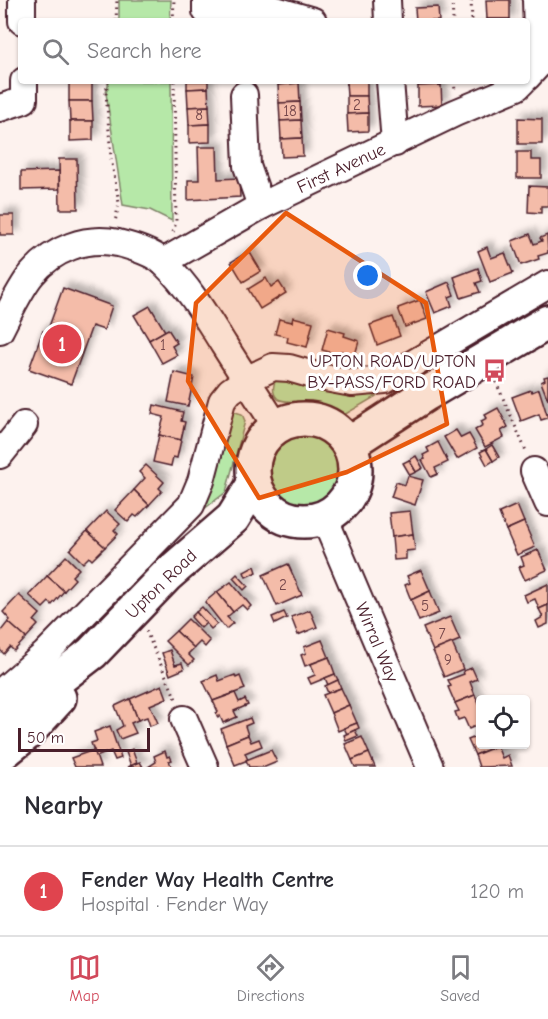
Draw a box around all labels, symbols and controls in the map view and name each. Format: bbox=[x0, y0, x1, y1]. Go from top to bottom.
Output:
search box bbox=[18, 18, 530, 84]
icon: search bbox=[39, 35, 72, 68]
text: Search here bbox=[87, 38, 202, 64]
house number: 2 bbox=[353, 96, 361, 114]
house number: 18 bbox=[283, 102, 297, 120]
house number: 8 bbox=[195, 106, 203, 124]
street label: First Avenue bbox=[294, 139, 389, 198]
your location bbox=[353, 261, 382, 290]
pin: 1 bbox=[42, 322, 82, 366]
house number: 1 bbox=[160, 336, 166, 354]
place label: UPTON ROAD/UPTON BY-PASS/FORD ROAD bbox=[307, 351, 476, 393]
bus stop icon: UPTON ROAD/UPTON BY-PASS/FORD ROAD bbox=[481, 358, 507, 384]
street label: Upton Road bbox=[121, 545, 201, 623]
house number: 2 bbox=[279, 576, 287, 594]
house number: 5 bbox=[421, 597, 429, 615]
street label: Wirral Way bbox=[350, 599, 403, 686]
house number: 7 bbox=[438, 625, 446, 643]
house number: 9 bbox=[444, 651, 452, 669]
map controls bbox=[476, 695, 530, 749]
button: locate bbox=[476, 695, 530, 749]
scale bar bbox=[18, 725, 150, 752]
text: 50 m bbox=[27, 729, 64, 747]
text: Nearby bbox=[24, 791, 103, 821]
text: Fender Way Health Centre bbox=[81, 867, 334, 893]
text: 1 bbox=[40, 880, 47, 903]
text: 120 m bbox=[470, 880, 524, 903]
text: Hospital · Fender Way bbox=[81, 893, 268, 916]
tab: Map bbox=[68, 951, 101, 1005]
tab: Directions bbox=[237, 951, 304, 1005]
tab: Saved bbox=[440, 951, 480, 1005]

